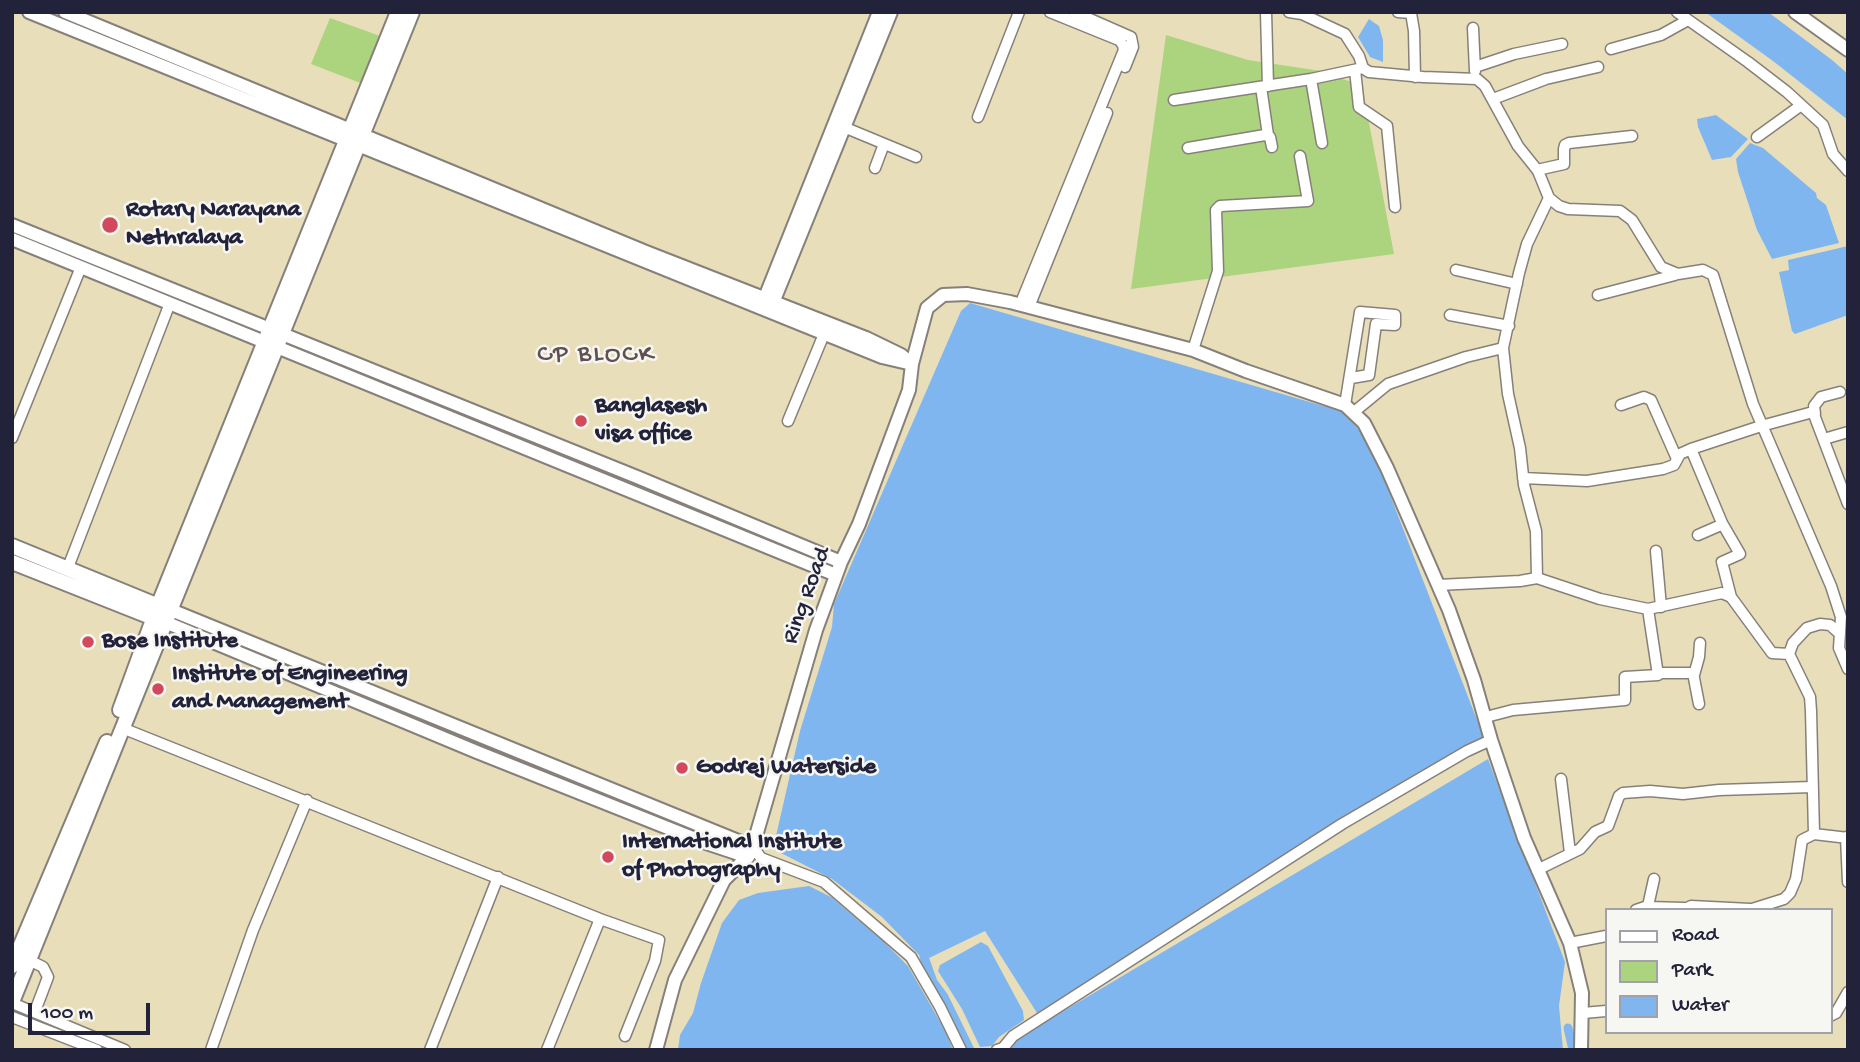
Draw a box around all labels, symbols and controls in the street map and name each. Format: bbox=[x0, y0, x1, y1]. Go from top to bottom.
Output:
place label: Rotary Narayana Nethralaya bbox=[126, 197, 301, 253]
marker: Rotary Narayana Nethralaya bbox=[100, 215, 120, 235]
district label: CP BLOCK bbox=[538, 340, 654, 372]
place label: Banglasesh visa office bbox=[595, 393, 707, 449]
marker: Banglasesh visa office bbox=[573, 413, 589, 429]
street label: Ring Road bbox=[777, 544, 839, 648]
place label: Bose Institute bbox=[102, 628, 238, 656]
marker: Bose Institute bbox=[80, 634, 96, 650]
place label: Institute of Engineering and Management bbox=[172, 661, 408, 717]
marker: Institute of Engineering and Management bbox=[150, 681, 166, 697]
place label: Godrej Waterside bbox=[696, 754, 876, 782]
marker: Godrej Waterside bbox=[674, 760, 690, 776]
place label: International Institute of Photography bbox=[622, 829, 842, 885]
marker: International Institute of Photography bbox=[600, 849, 616, 865]
legend bbox=[1604, 908, 1832, 1034]
text: Road bbox=[1672, 924, 1718, 949]
text: Park bbox=[1672, 959, 1712, 984]
scale bar bbox=[32, 988, 154, 1032]
text: Water bbox=[1672, 994, 1728, 1019]
text: 100 m bbox=[41, 1002, 93, 1027]

